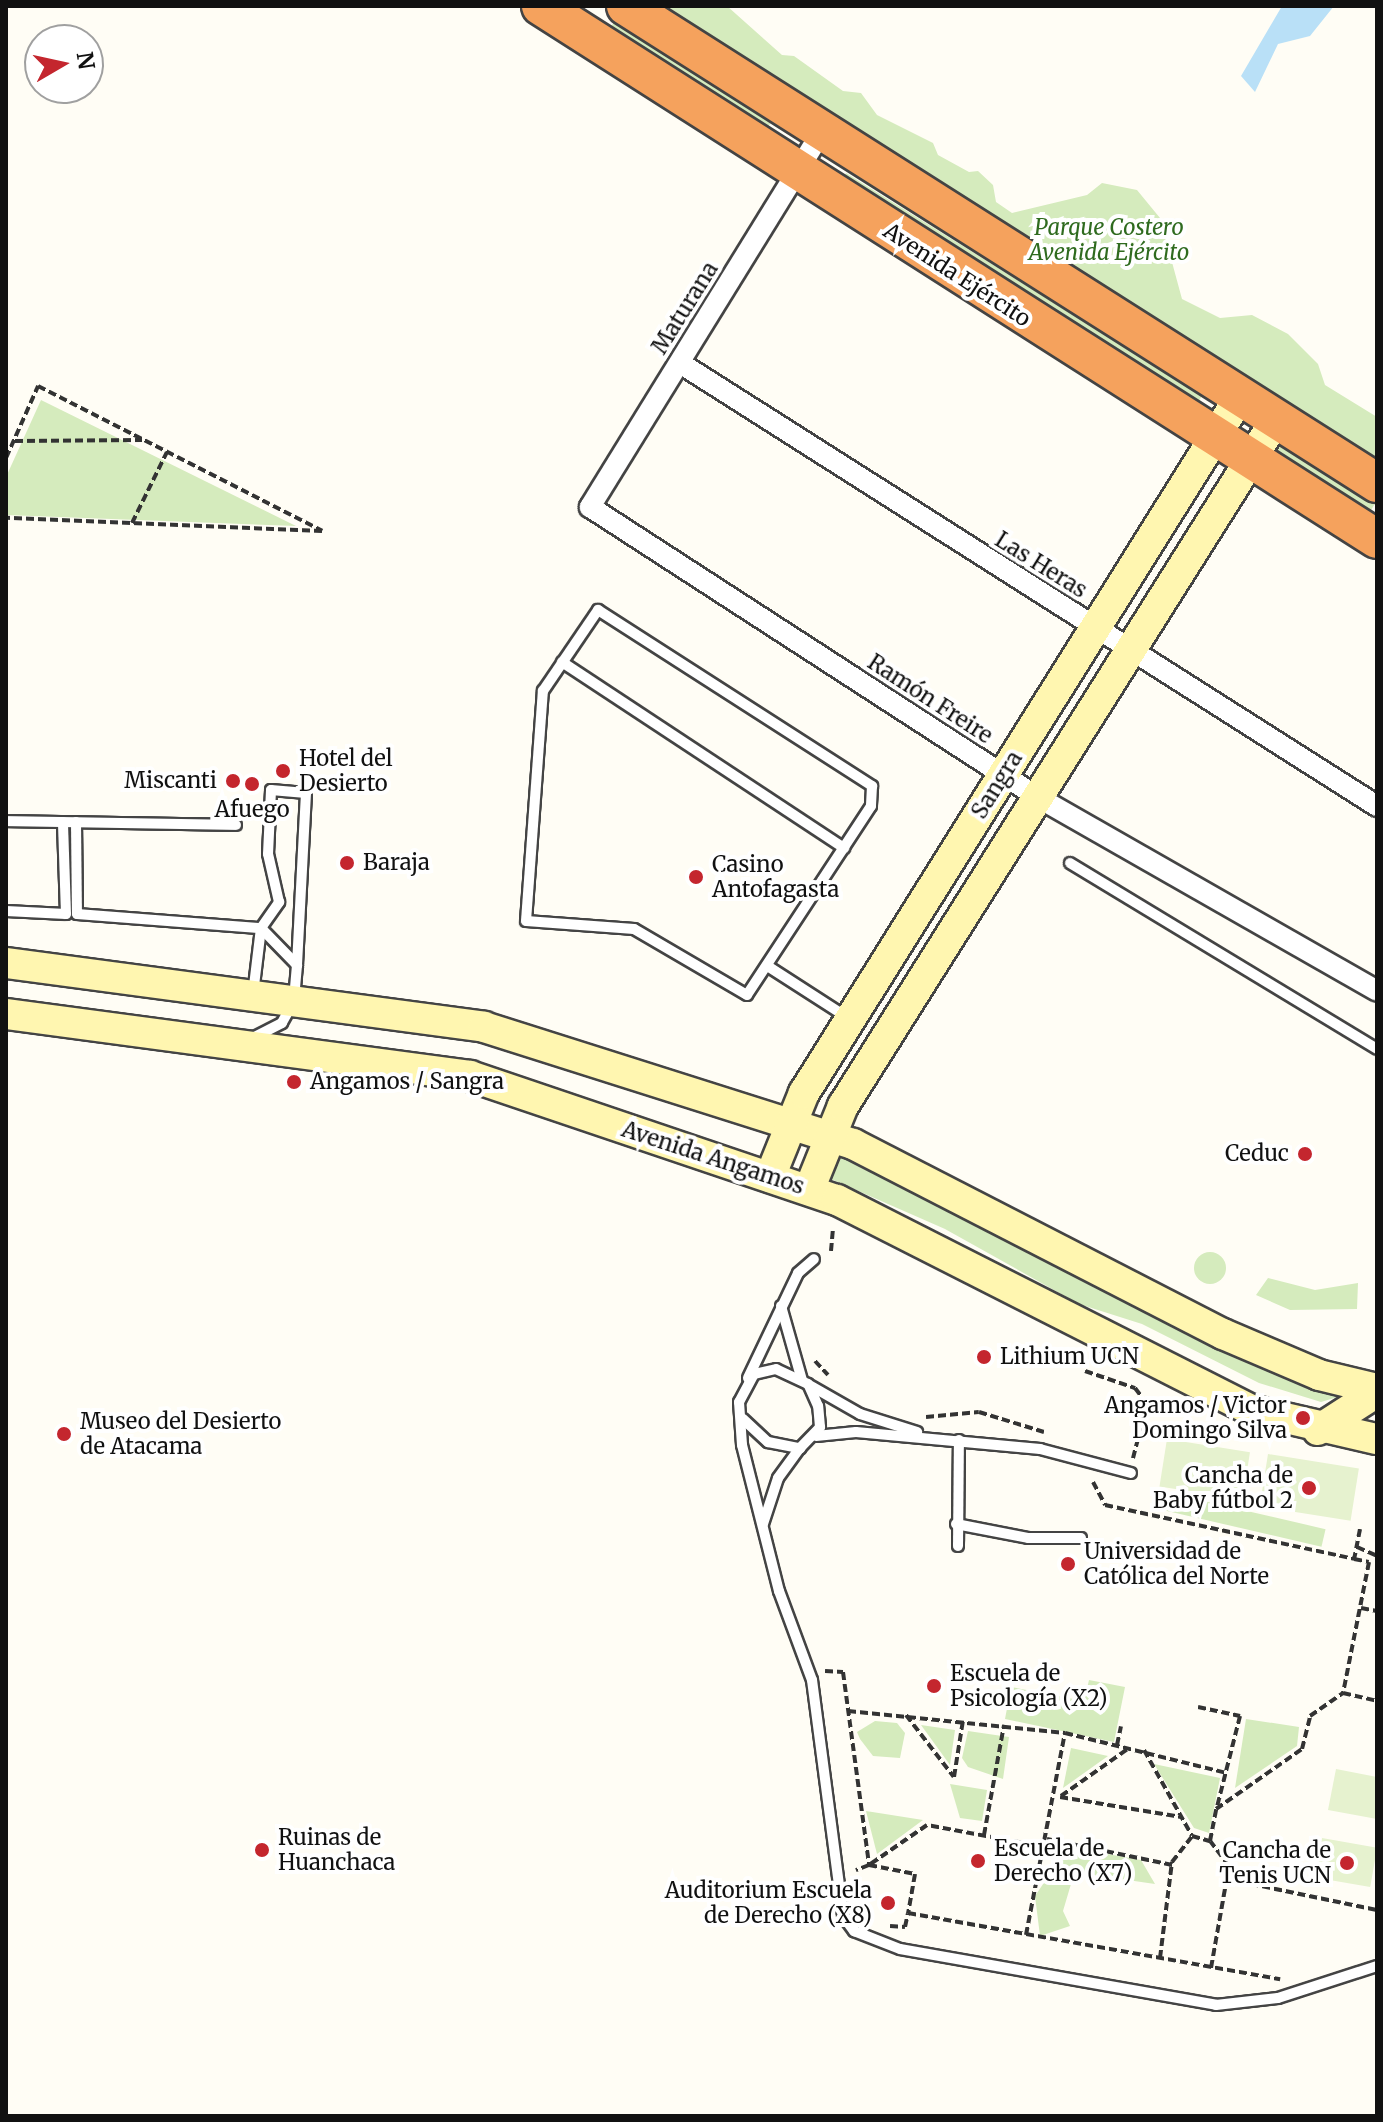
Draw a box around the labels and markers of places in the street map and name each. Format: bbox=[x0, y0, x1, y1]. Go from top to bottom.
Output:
place label: Hotel del Desierto bbox=[299, 745, 392, 796]
marker: Hotel del Desierto bbox=[274, 762, 292, 780]
place label: Miscanti bbox=[124, 768, 217, 794]
marker: Miscanti bbox=[224, 772, 242, 790]
marker: Afuego bbox=[243, 775, 261, 793]
place label: Afuego bbox=[214, 797, 290, 823]
place label: Baraja bbox=[363, 850, 430, 876]
place label: Casino Antofagasta bbox=[712, 851, 839, 902]
marker: Baraja bbox=[338, 854, 356, 872]
marker: Casino Antofagasta bbox=[687, 868, 705, 886]
place label: Angamos / Sangra bbox=[310, 1069, 504, 1095]
marker: Angamos / Sangra bbox=[285, 1073, 303, 1091]
place label: Ceduc bbox=[1225, 1141, 1289, 1167]
marker: Ceduc bbox=[1296, 1145, 1314, 1163]
place label: Lithium UCN bbox=[1000, 1344, 1139, 1370]
marker: Lithium UCN bbox=[975, 1348, 993, 1366]
place label: Angamos / Victor Domingo Silva bbox=[1104, 1392, 1287, 1444]
place label: Museo del Desierto de Atacama bbox=[80, 1408, 281, 1460]
marker: Angamos / Victor Domingo Silva bbox=[1294, 1409, 1312, 1427]
marker: Museo del Desierto de Atacama bbox=[55, 1425, 73, 1443]
place label: Cancha de Baby fútbol 2 bbox=[1153, 1462, 1293, 1514]
marker: Cancha de Baby fútbol 2 bbox=[1300, 1479, 1318, 1497]
place label: Universidad de Católica del Norte bbox=[1084, 1538, 1269, 1590]
marker: Universidad de Católica del Norte bbox=[1059, 1555, 1077, 1573]
place label: Escuela de Psicología (X2) bbox=[950, 1660, 1107, 1712]
marker: Escuela de Psicología (X2) bbox=[925, 1677, 943, 1695]
place label: Ruinas de Huanchaca bbox=[278, 1824, 395, 1876]
place label: Escuela de Derecho (X7) bbox=[994, 1835, 1132, 1886]
place label: Cancha de Tenis UCN bbox=[1219, 1837, 1331, 1888]
marker: Ruinas de Huanchaca bbox=[253, 1841, 271, 1859]
marker: Escuela de Derecho (X7) bbox=[969, 1852, 987, 1870]
marker: Cancha de Tenis UCN bbox=[1338, 1854, 1356, 1872]
place label: Auditorium Escuela de Derecho (X8) bbox=[665, 1877, 872, 1928]
marker: Auditorium Escuela de Derecho (X8) bbox=[879, 1894, 897, 1912]

